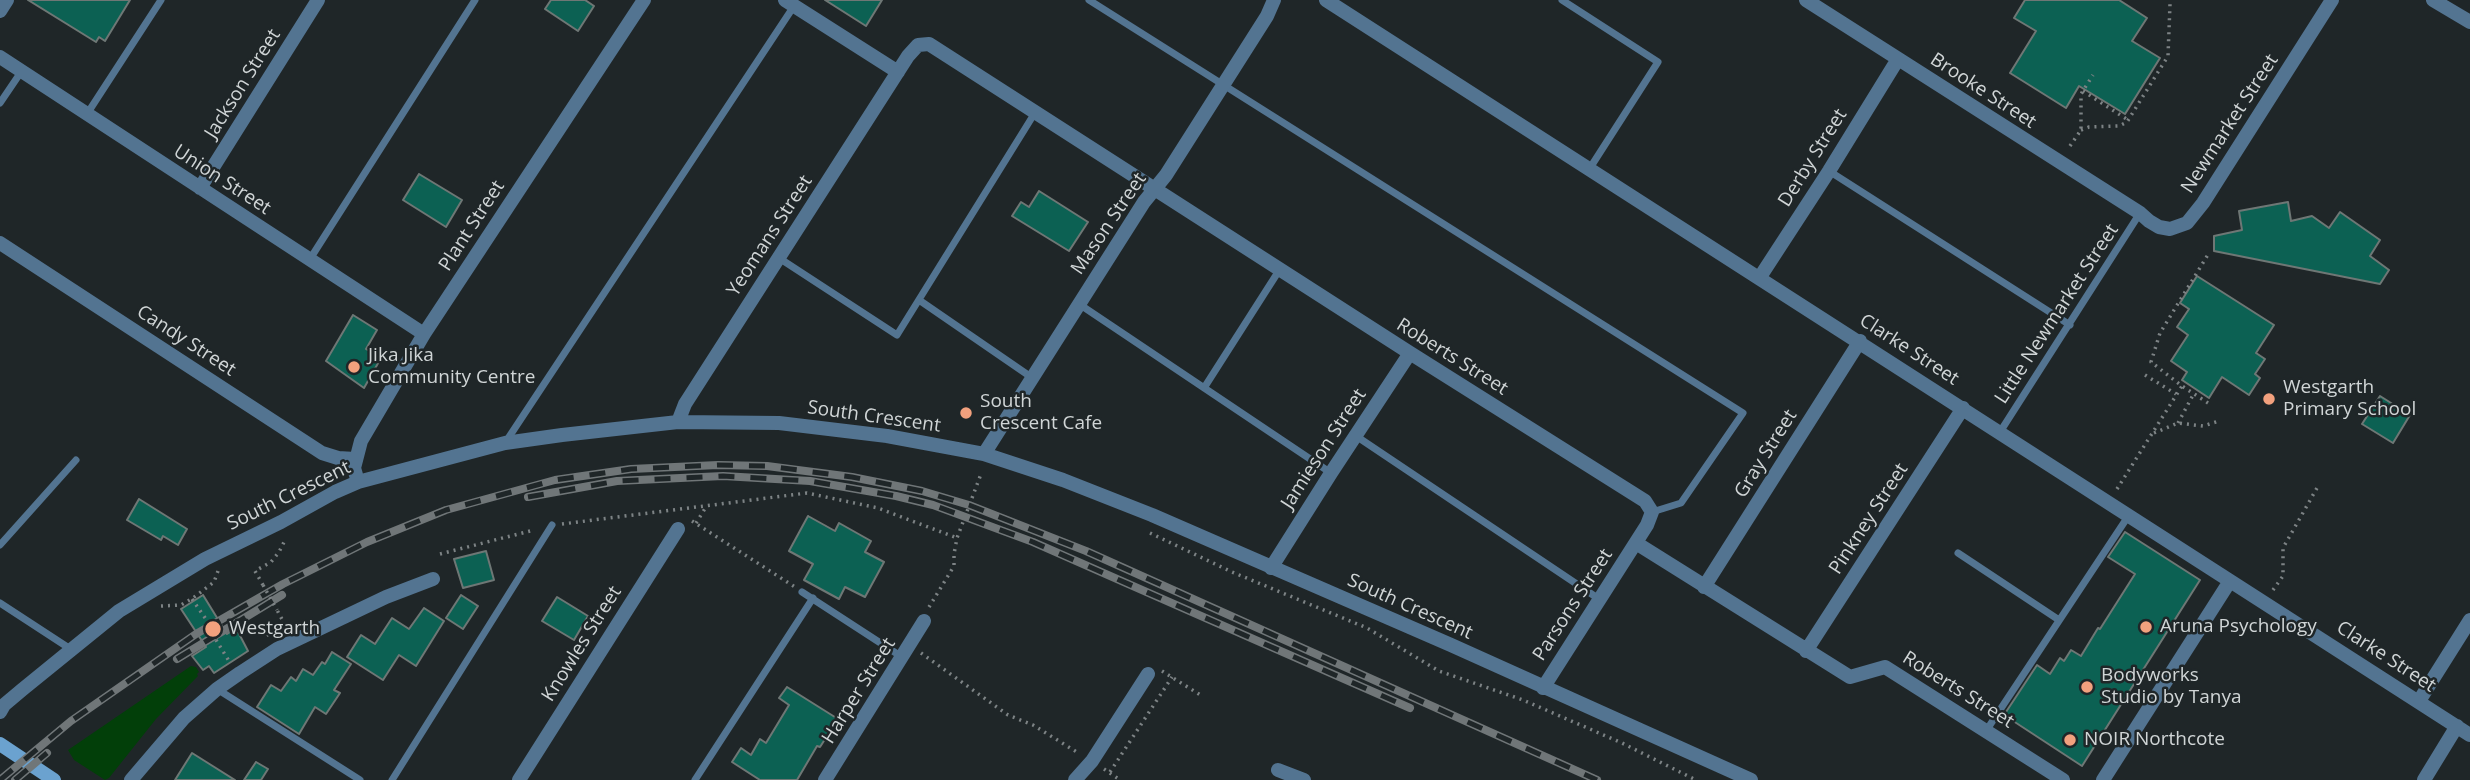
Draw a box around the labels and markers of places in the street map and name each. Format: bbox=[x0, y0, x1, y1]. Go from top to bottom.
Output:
place label: Jika Jika Community Centre bbox=[368, 345, 535, 389]
marker: Jika Jika Community Centre bbox=[346, 359, 362, 375]
place label: Westgarth Primary School bbox=[2283, 377, 2416, 421]
place label: South Crescent Cafe bbox=[980, 391, 1102, 435]
marker: Westgarth Primary School bbox=[2261, 391, 2277, 407]
marker: South Crescent Cafe bbox=[958, 405, 974, 421]
place label: Aruna Psychology bbox=[2160, 616, 2317, 638]
place label: Westgarth bbox=[229, 618, 320, 640]
marker: Westgarth bbox=[203, 619, 223, 639]
marker: Aruna Psychology bbox=[2138, 619, 2154, 635]
place label: Bodyworks Studio by Tanya bbox=[2101, 665, 2241, 709]
marker: Bodyworks Studio by Tanya bbox=[2079, 679, 2095, 695]
place label: NOIR Northcote bbox=[2084, 729, 2225, 751]
marker: NOIR Northcote bbox=[2062, 732, 2078, 748]

